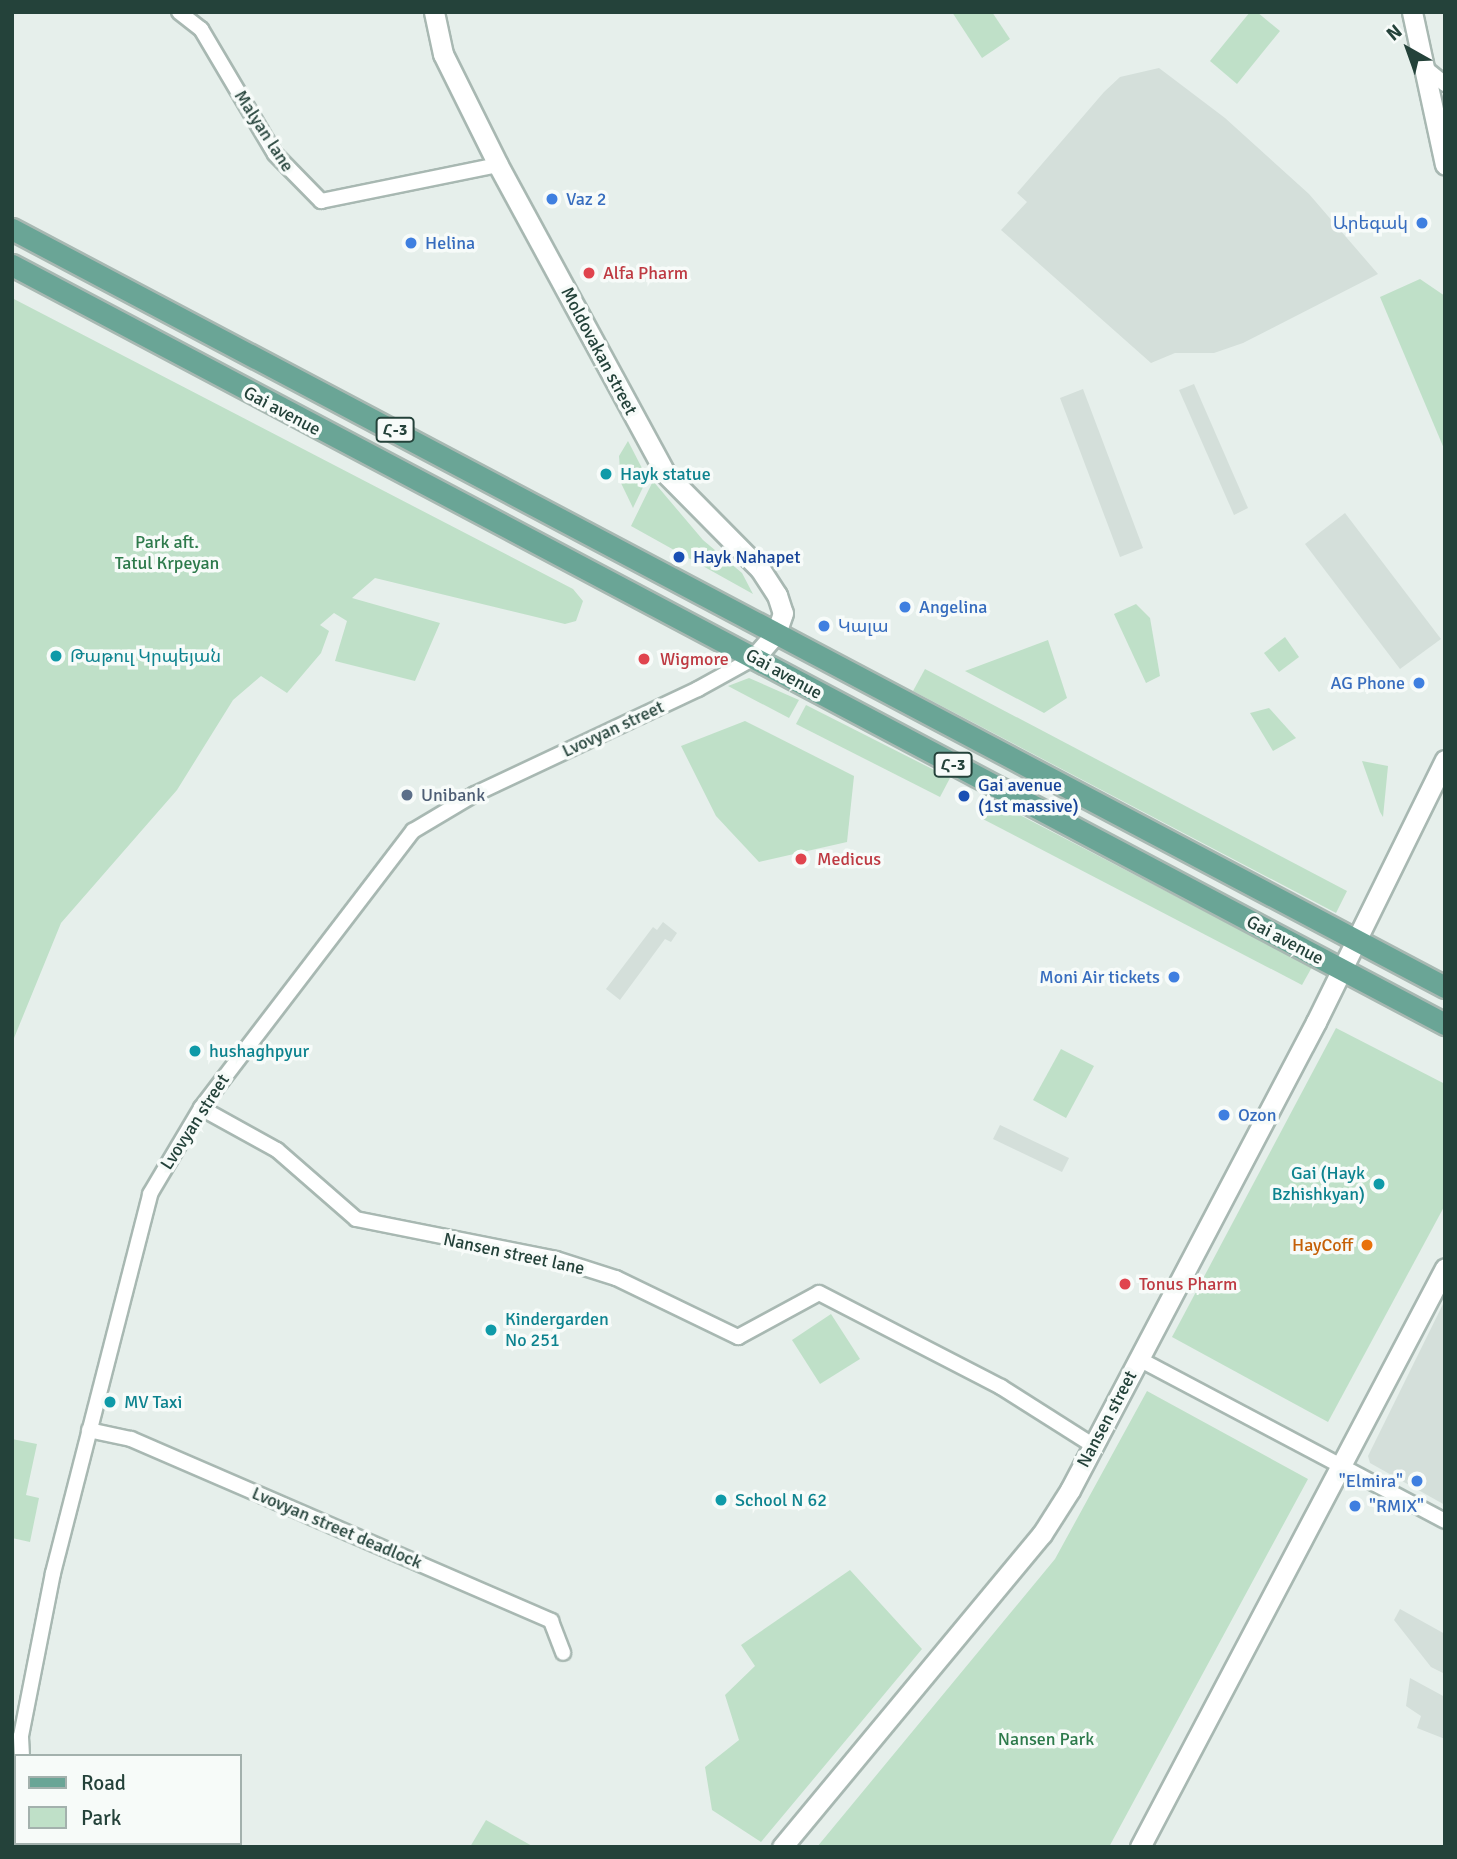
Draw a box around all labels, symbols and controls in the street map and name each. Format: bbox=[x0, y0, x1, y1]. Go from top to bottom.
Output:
north arrow bbox=[1373, 14, 1443, 84]
text: N bbox=[1382, 19, 1407, 46]
street label: Malyan lane bbox=[230, 86, 298, 176]
place label: Vaz 2 bbox=[566, 188, 606, 210]
marker: Vaz 2 bbox=[544, 191, 560, 207]
place label: Արեգակ bbox=[1333, 212, 1408, 234]
marker: Արեգակ bbox=[1414, 215, 1430, 231]
place label: Helina bbox=[425, 232, 475, 254]
marker: Helina bbox=[403, 235, 419, 251]
place label: Alfa Pharm bbox=[603, 262, 688, 284]
marker: Alfa Pharm bbox=[581, 265, 597, 281]
street label: Moldovakan street bbox=[556, 283, 642, 419]
street label: Gai avenue bbox=[240, 382, 324, 440]
road number: Հ-3 bbox=[374, 418, 416, 442]
place label: Hayk statue bbox=[620, 463, 711, 485]
marker: Hayk statue bbox=[598, 466, 614, 482]
park label: Park aft. Tatul Krpeyan bbox=[115, 532, 219, 574]
place label: Hayk Nahapet bbox=[693, 546, 801, 568]
marker: Hayk Nahapet bbox=[671, 549, 687, 565]
place label: Angelina bbox=[919, 596, 987, 618]
marker: Angelina bbox=[897, 599, 913, 615]
place label: Կալա bbox=[838, 615, 889, 637]
marker: Կալա bbox=[816, 618, 832, 634]
street label: Gai avenue bbox=[742, 644, 826, 704]
place label: Թաթուլ Կրպեյան bbox=[70, 645, 221, 667]
marker: Թաթուլ Կրպեյան bbox=[48, 648, 64, 664]
place label: Wigmore bbox=[660, 648, 729, 670]
marker: Wigmore bbox=[634, 649, 654, 669]
place label: AG Phone bbox=[1330, 672, 1405, 694]
marker: AG Phone bbox=[1411, 675, 1427, 691]
street label: Lvovyan street bbox=[559, 696, 667, 762]
road number: Հ-3 bbox=[932, 752, 974, 778]
place label: Gai avenue (1st massive) bbox=[978, 775, 1079, 818]
place label: Unibank bbox=[421, 784, 485, 806]
marker: Unibank bbox=[399, 787, 415, 803]
marker: Gai avenue (1st massive) bbox=[956, 788, 972, 804]
place label: Medicus bbox=[817, 848, 881, 870]
marker: Medicus bbox=[791, 849, 811, 869]
street label: Gai avenue bbox=[1243, 911, 1327, 969]
place label: Moni Air tickets bbox=[1039, 966, 1160, 988]
marker: Moni Air tickets bbox=[1166, 969, 1182, 985]
place label: hushaghpyur bbox=[209, 1040, 309, 1062]
marker: hushaghpyur bbox=[187, 1043, 203, 1059]
street label: Lvovyan street bbox=[156, 1070, 234, 1174]
place label: Ozon bbox=[1238, 1104, 1277, 1126]
marker: Ozon bbox=[1216, 1107, 1232, 1123]
place label: Gai (Hayk Bzhishkyan) bbox=[1272, 1163, 1365, 1206]
marker: Gai (Hayk Bzhishkyan) bbox=[1371, 1176, 1387, 1192]
street label: Nansen street lane bbox=[441, 1228, 587, 1280]
place label: HayCoff bbox=[1292, 1234, 1353, 1256]
marker: HayCoff bbox=[1359, 1237, 1375, 1253]
place label: Tonus Pharm bbox=[1139, 1273, 1237, 1295]
marker: Tonus Pharm bbox=[1117, 1276, 1133, 1292]
place label: Kindergarden No 251 bbox=[505, 1309, 609, 1352]
marker: Kindergarden No 251 bbox=[483, 1322, 499, 1338]
street label: Nansen street bbox=[1072, 1367, 1142, 1471]
place label: MV Taxi bbox=[124, 1391, 182, 1413]
marker: MV Taxi bbox=[102, 1394, 118, 1410]
place label: "Elmira" bbox=[1339, 1470, 1403, 1492]
marker: "Elmira" bbox=[1409, 1473, 1425, 1489]
street label: Lvovyan street deadlock bbox=[249, 1482, 425, 1574]
place label: School N 62 bbox=[735, 1489, 827, 1511]
marker: School N 62 bbox=[713, 1492, 729, 1508]
place label: "RMIX" bbox=[1369, 1495, 1424, 1517]
marker: "RMIX" bbox=[1347, 1498, 1363, 1514]
park label: Nansen Park bbox=[998, 1728, 1094, 1750]
legend bbox=[14, 1754, 242, 1845]
text: Road bbox=[81, 1770, 126, 1796]
text: Park bbox=[81, 1805, 121, 1831]

